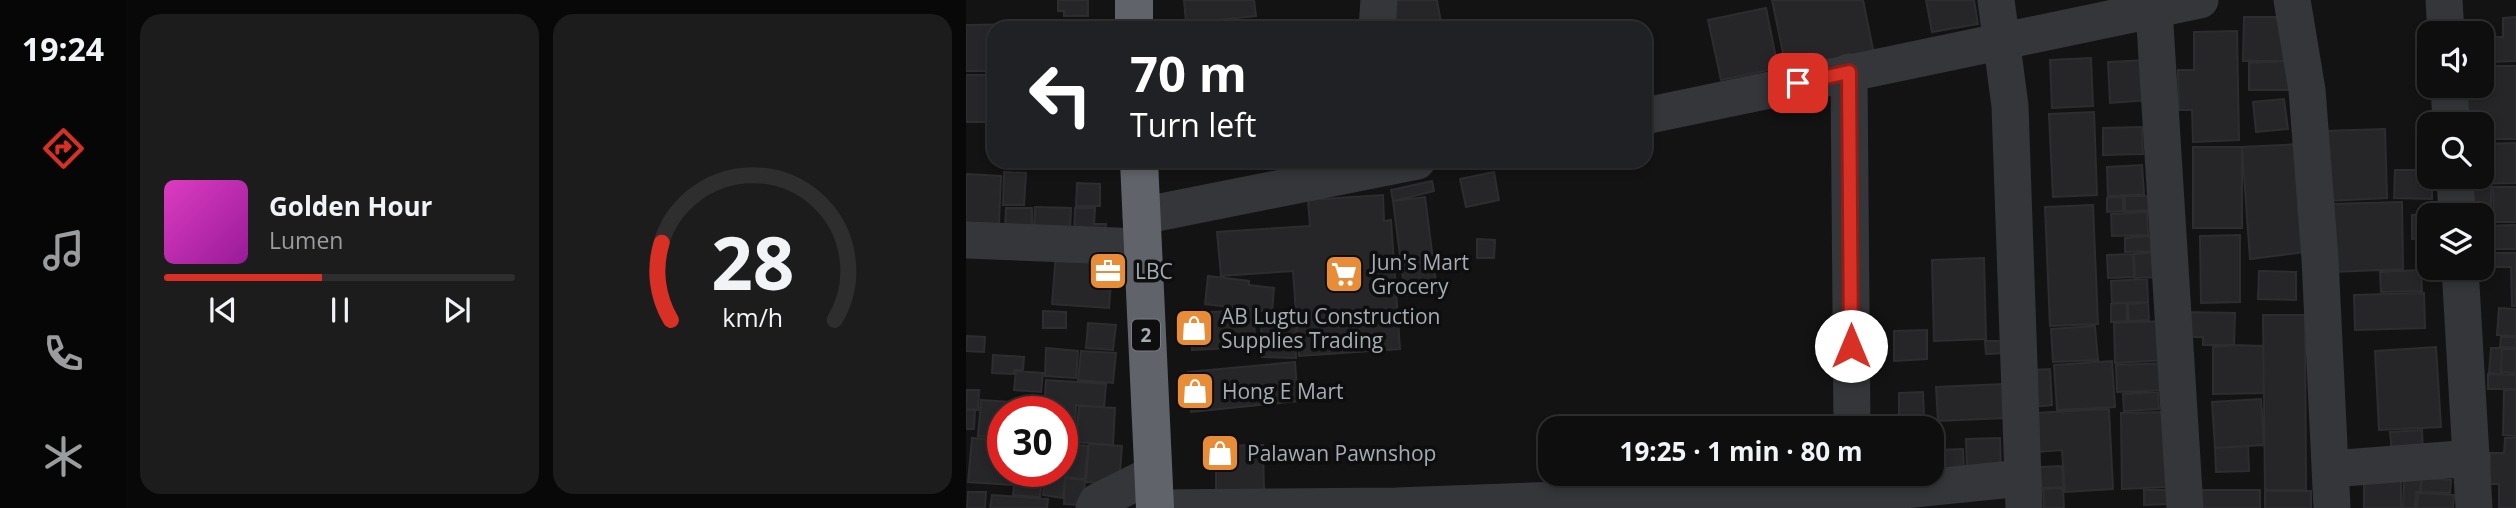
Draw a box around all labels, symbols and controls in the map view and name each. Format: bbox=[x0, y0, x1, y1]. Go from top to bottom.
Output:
map controls bbox=[2417, 21, 2494, 280]
button: sound bbox=[2417, 21, 2494, 98]
text: 19:24 bbox=[22, 27, 104, 70]
text: 70 m bbox=[1130, 40, 1247, 106]
icon: left bbox=[1015, 49, 1106, 140]
pin bbox=[1768, 53, 1828, 113]
icon: arrive bbox=[1779, 64, 1817, 102]
text: Turn left bbox=[1130, 103, 1256, 146]
button: search bbox=[2417, 112, 2494, 189]
icon: directions bbox=[39, 124, 88, 173]
text: Golden Hour bbox=[269, 188, 432, 224]
button: layers bbox=[2417, 203, 2494, 280]
text: 28 bbox=[711, 212, 794, 311]
text: Lumen bbox=[269, 224, 343, 256]
icon: music bbox=[39, 226, 88, 275]
place label: Jun's Mart Grocery bbox=[1369, 248, 1469, 300]
office icon: LBC bbox=[1087, 250, 1129, 292]
supermarket icon: Jun's Mart Grocery bbox=[1323, 253, 1365, 295]
place label: LBC bbox=[1135, 257, 1173, 285]
icon: previous bbox=[204, 291, 242, 329]
icon: pause bbox=[321, 291, 359, 329]
icon: next bbox=[438, 291, 476, 329]
text: km/h bbox=[722, 300, 783, 334]
place label: AB Lugtu Construction Supplies Trading bbox=[1221, 302, 1440, 354]
shop icon: AB Lugtu Construction Supplies Trading bbox=[1173, 307, 1215, 349]
position arrow bbox=[1814, 309, 1888, 383]
road number: 2 bbox=[1132, 320, 1160, 350]
icon: phone bbox=[39, 329, 88, 378]
shop icon: Hong E Mart bbox=[1174, 370, 1216, 412]
place label: Hong E Mart bbox=[1222, 377, 1344, 405]
speed limit sign: 30 bbox=[987, 396, 1078, 487]
icon: climate bbox=[39, 432, 88, 481]
shop icon: Palawan Pawnshop bbox=[1199, 432, 1241, 474]
text: 19:25 · 1 min · 80 m bbox=[1620, 433, 1862, 469]
place label: Palawan Pawnshop bbox=[1247, 439, 1436, 467]

